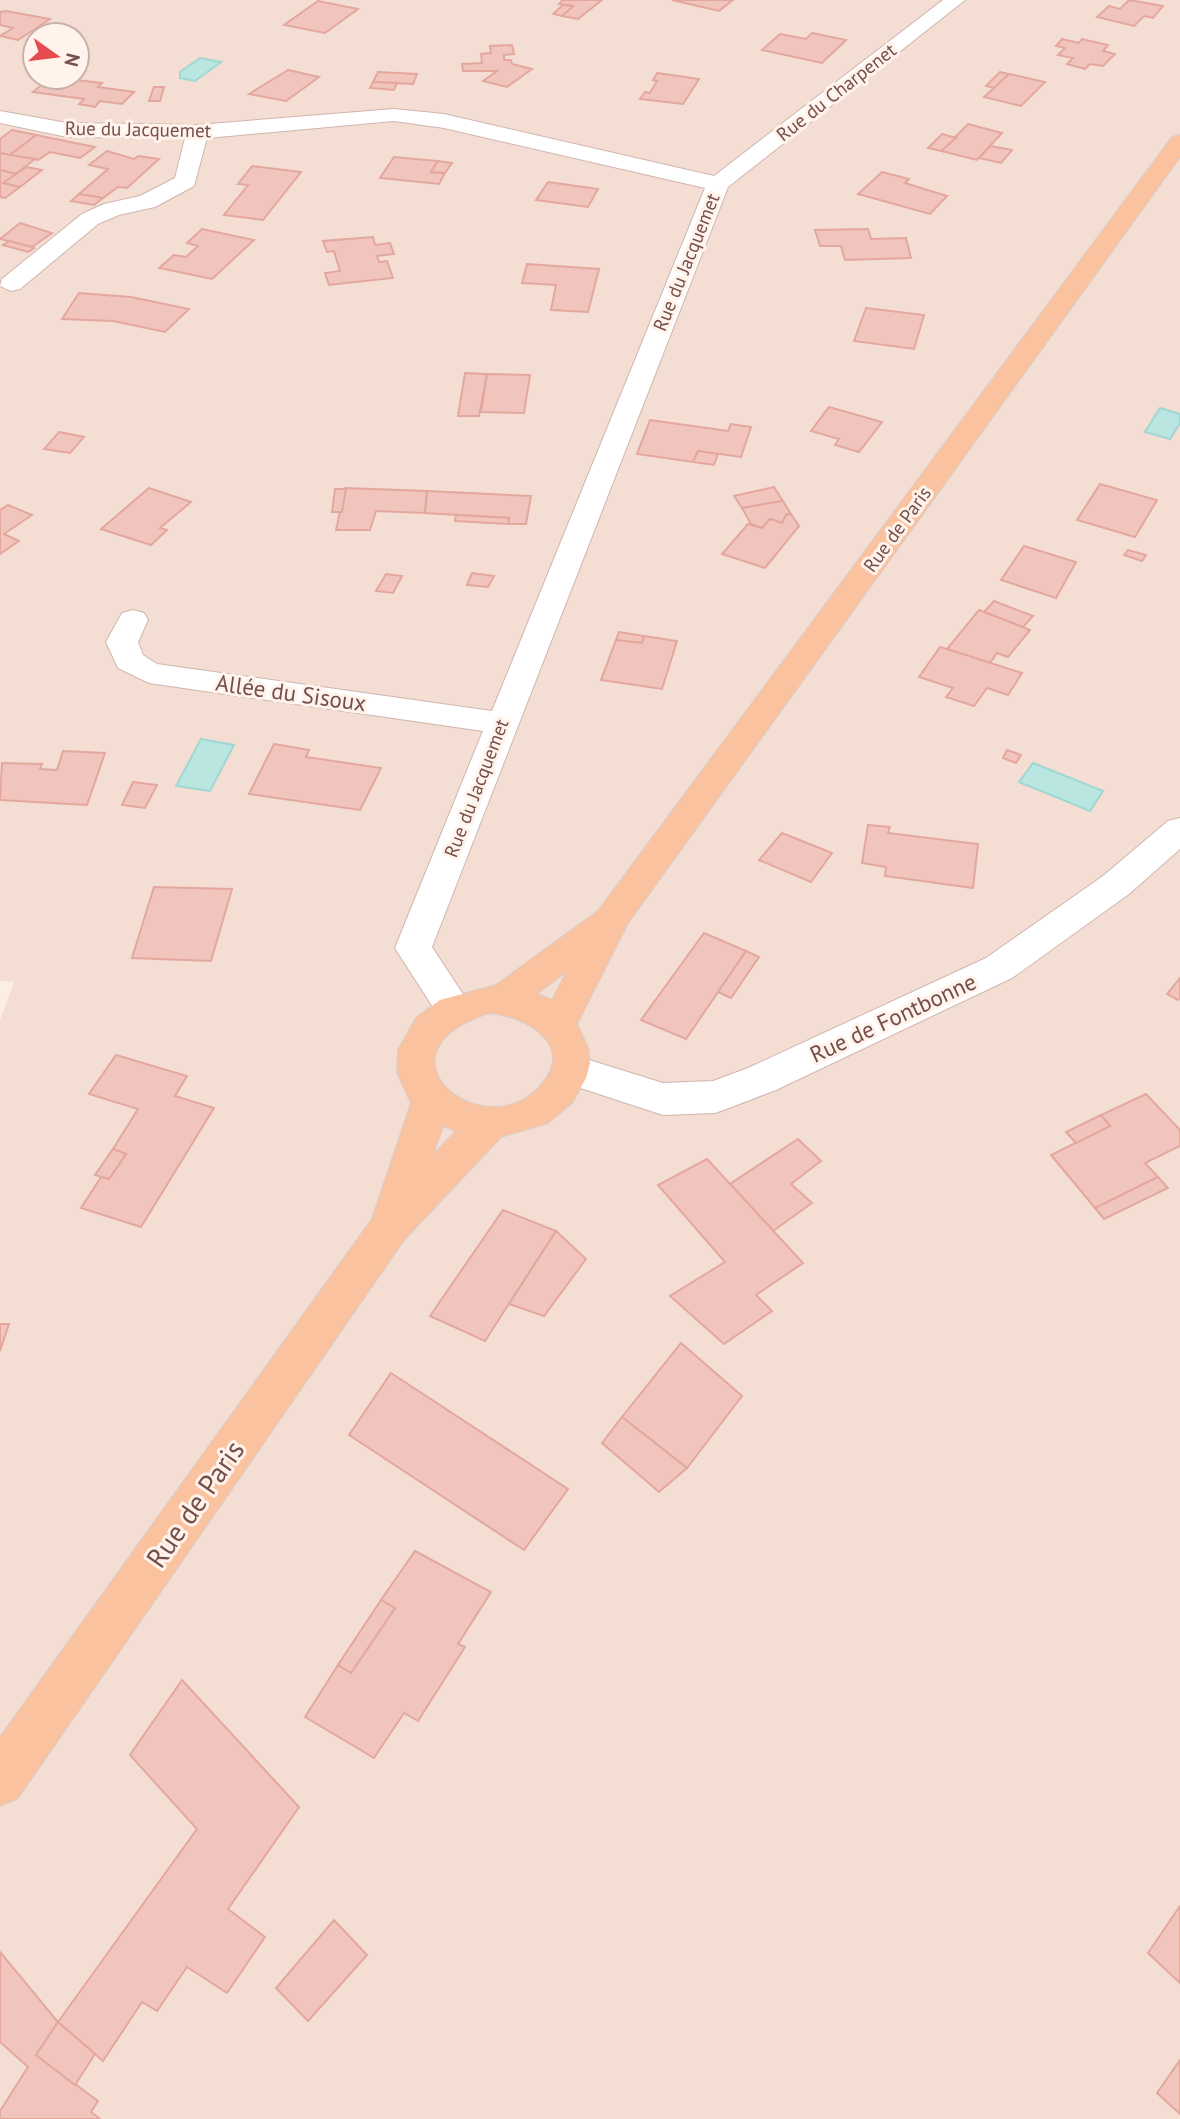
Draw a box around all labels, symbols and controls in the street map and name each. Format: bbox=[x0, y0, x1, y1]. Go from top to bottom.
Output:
north arrow bbox=[21, 21, 91, 91]
street label: Rue du Charpenet bbox=[771, 38, 901, 146]
text: N bbox=[59, 51, 86, 69]
street label: Rue du Jacquemet bbox=[65, 116, 212, 142]
street label: Rue du Jacquemet bbox=[647, 189, 725, 334]
street label: Rue de Paris bbox=[858, 482, 936, 576]
street label: Allée du Sisoux bbox=[214, 668, 368, 717]
street label: Rue du Jacquemet bbox=[439, 715, 514, 861]
street label: Rue de Fontbonne bbox=[805, 966, 981, 1069]
street label: Rue de Paris bbox=[137, 1433, 252, 1575]

